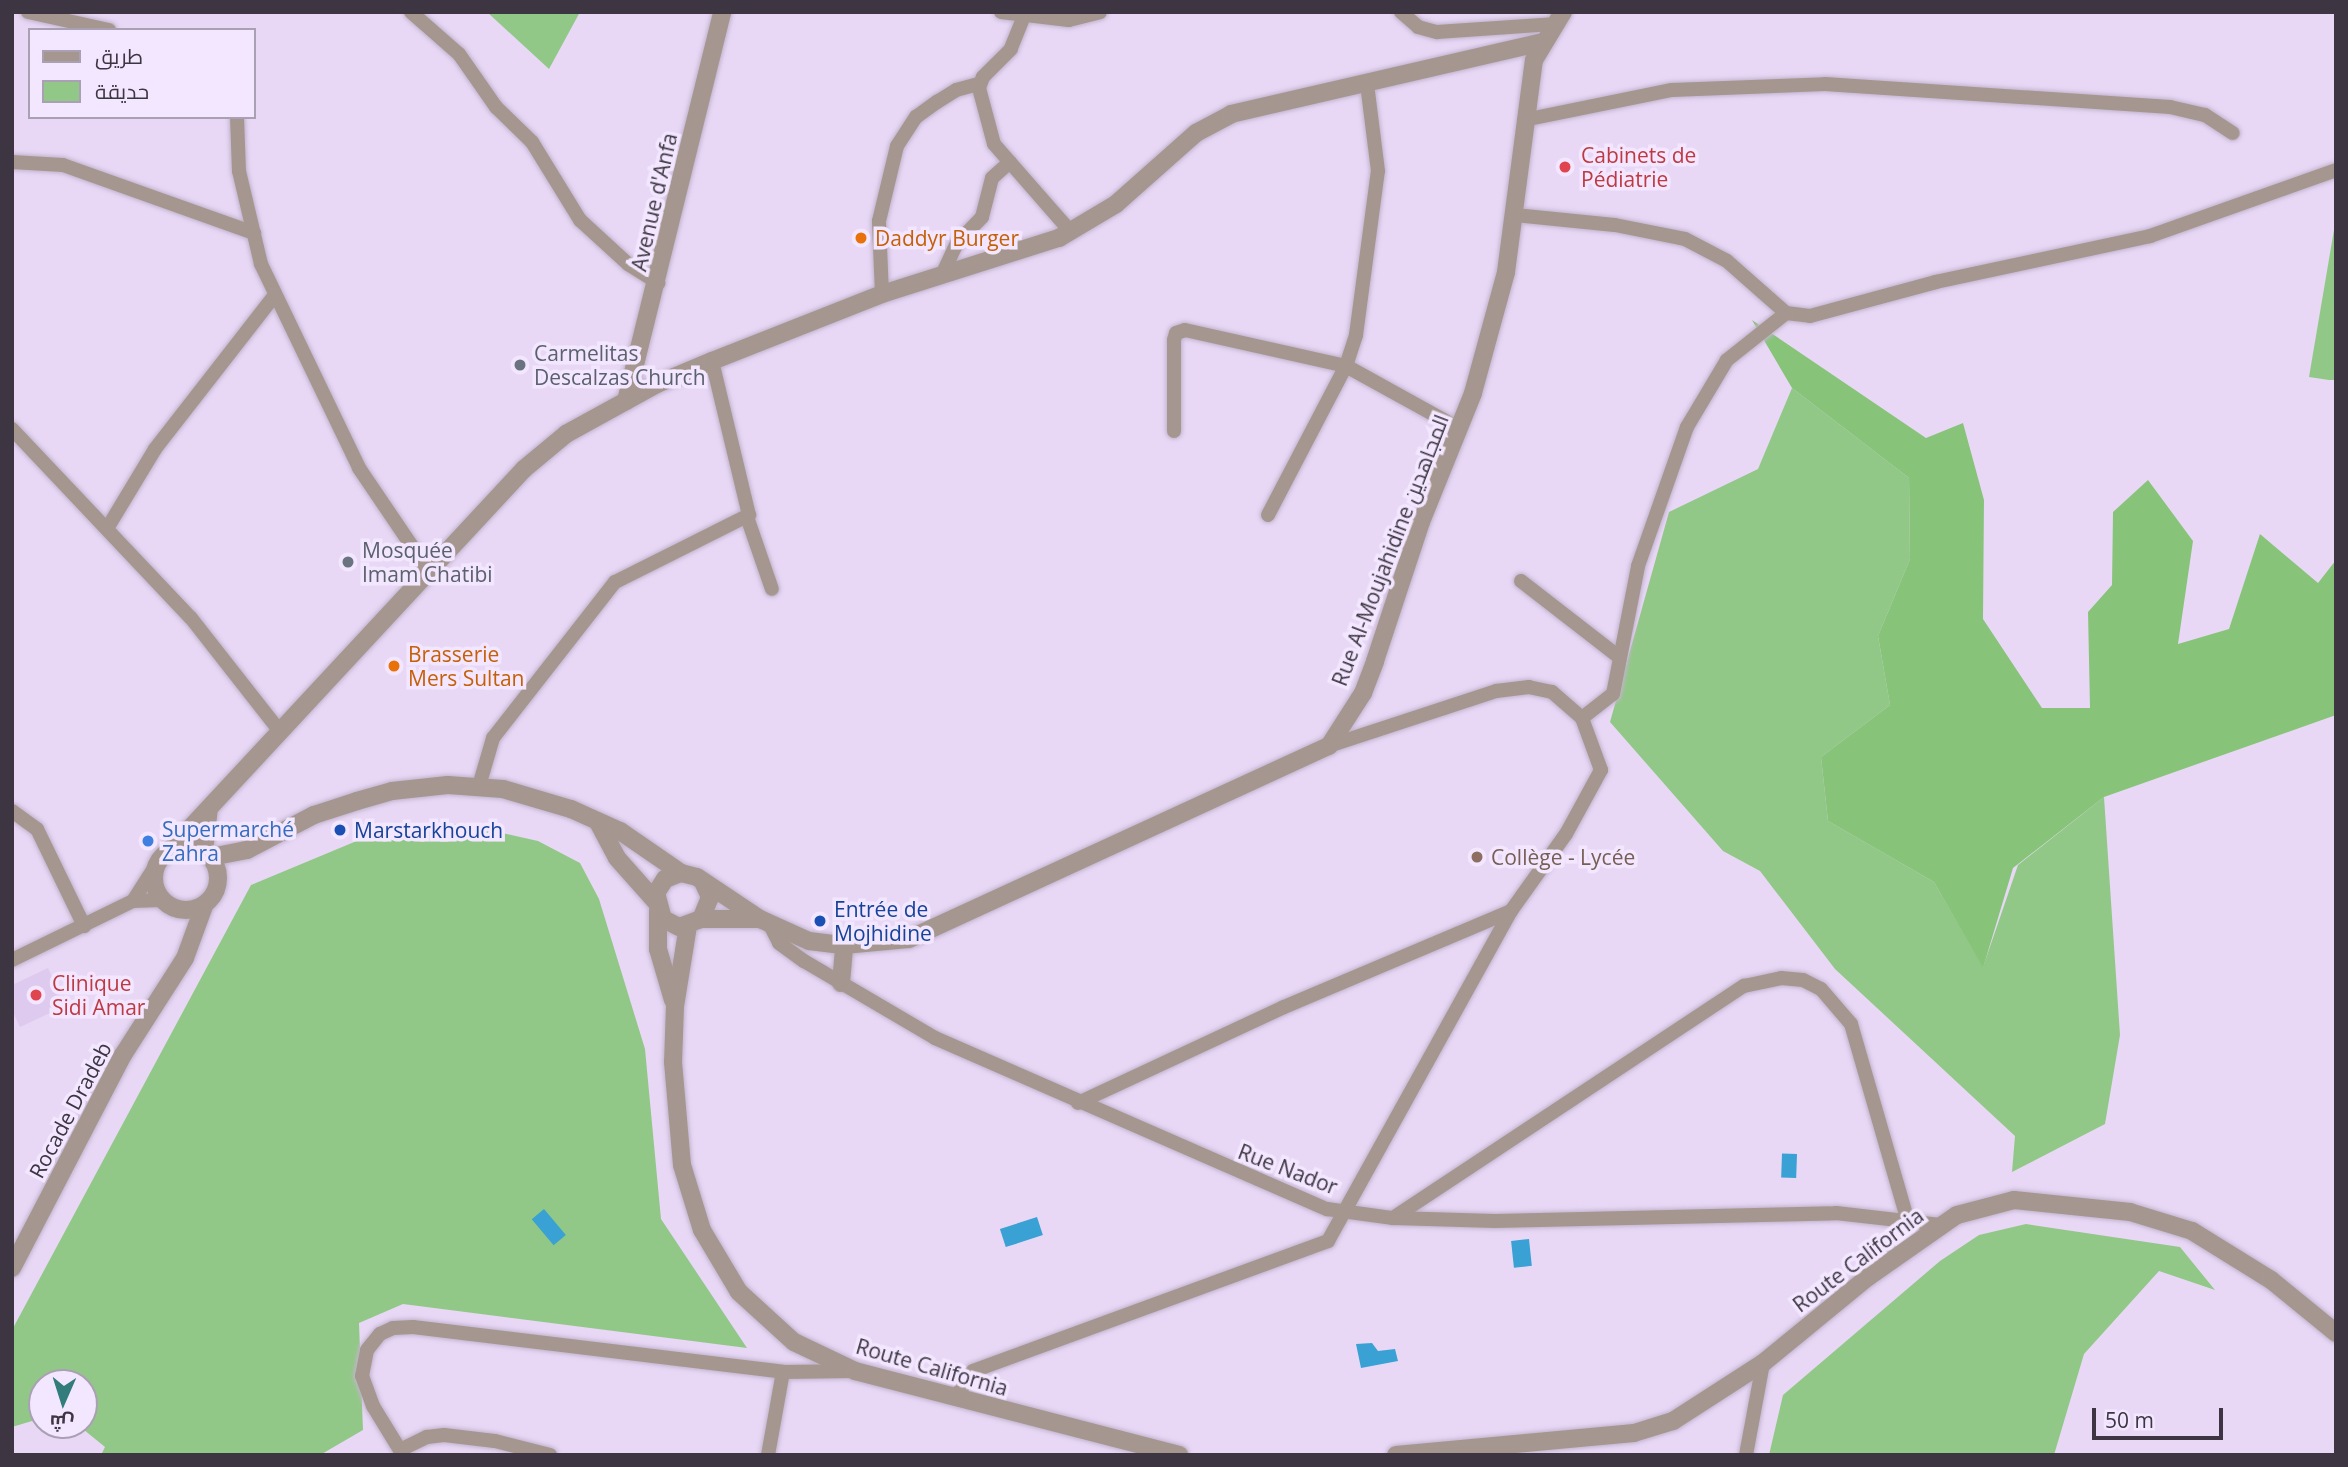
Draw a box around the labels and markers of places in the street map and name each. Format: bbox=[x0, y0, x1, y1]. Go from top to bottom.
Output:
place label: Cabinets de Pédiatrie bbox=[1581, 142, 1696, 192]
marker: Cabinets de Pédiatrie bbox=[1555, 157, 1575, 177]
place label: Daddyr Burger bbox=[875, 225, 1019, 251]
marker: Daddyr Burger bbox=[853, 230, 869, 246]
place label: Carmelitas Descalzas Church bbox=[534, 340, 706, 390]
marker: Carmelitas Descalzas Church bbox=[512, 357, 528, 373]
place label: Mosquée Imam Chatibi bbox=[362, 537, 493, 587]
marker: Mosquée Imam Chatibi bbox=[340, 554, 356, 570]
place label: Brasserie Mers Sultan bbox=[408, 641, 524, 691]
marker: Brasserie Mers Sultan bbox=[386, 658, 402, 674]
place label: Supermarché Zahra bbox=[162, 816, 294, 866]
place label: Marstarkhouch bbox=[354, 817, 503, 843]
marker: Marstarkhouch bbox=[332, 822, 348, 838]
marker: Supermarché Zahra bbox=[140, 833, 156, 849]
place label: Collège - Lycée bbox=[1491, 844, 1635, 870]
marker: Collège - Lycée bbox=[1469, 849, 1485, 865]
place label: Entrée de Mojhidine bbox=[834, 896, 932, 946]
marker: Entrée de Mojhidine bbox=[812, 913, 828, 929]
place label: Clinique Sidi Amar bbox=[52, 970, 145, 1020]
marker: Clinique Sidi Amar bbox=[26, 985, 46, 1005]

